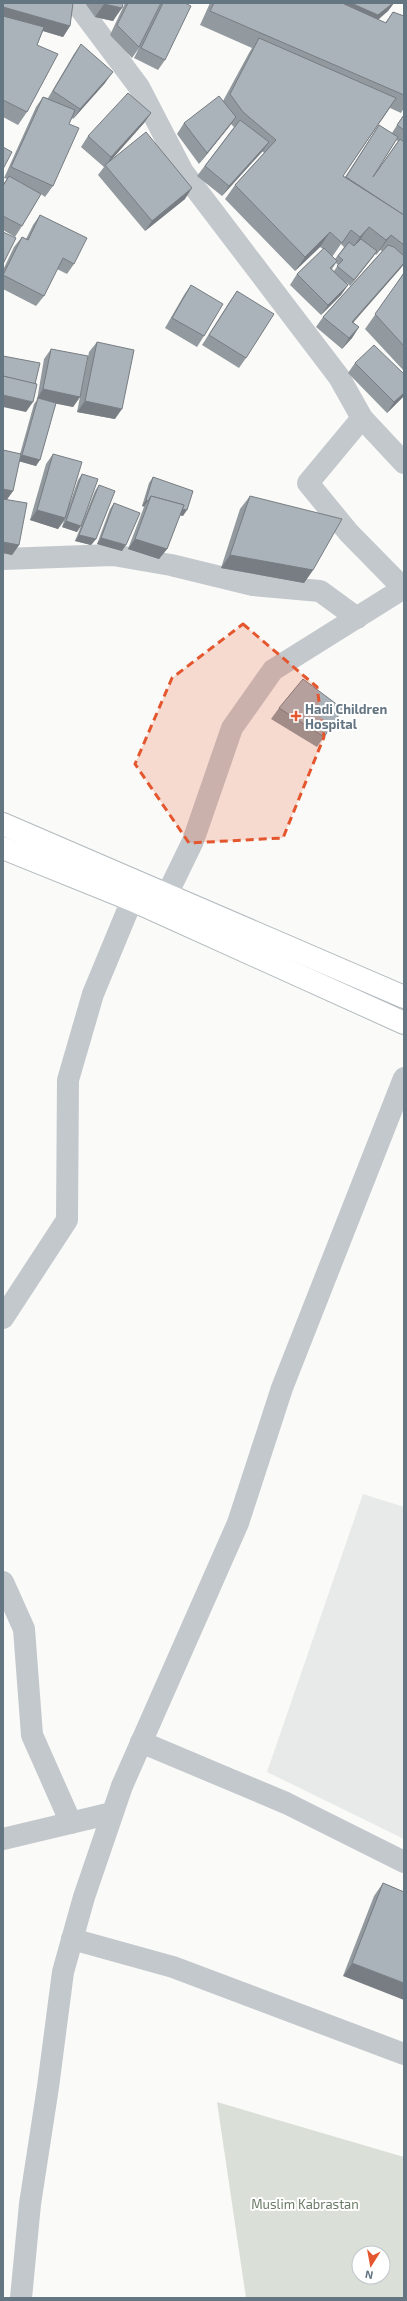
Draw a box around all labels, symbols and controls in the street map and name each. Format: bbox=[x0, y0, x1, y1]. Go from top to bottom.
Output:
place label: Hadi Children Hospital bbox=[305, 701, 387, 732]
marker: Hadi Children Hospital bbox=[290, 710, 302, 722]
park label: Muslim Kabrastan bbox=[251, 2196, 359, 2212]
north arrow bbox=[351, 2245, 391, 2285]
text: N bbox=[364, 2268, 374, 2282]

